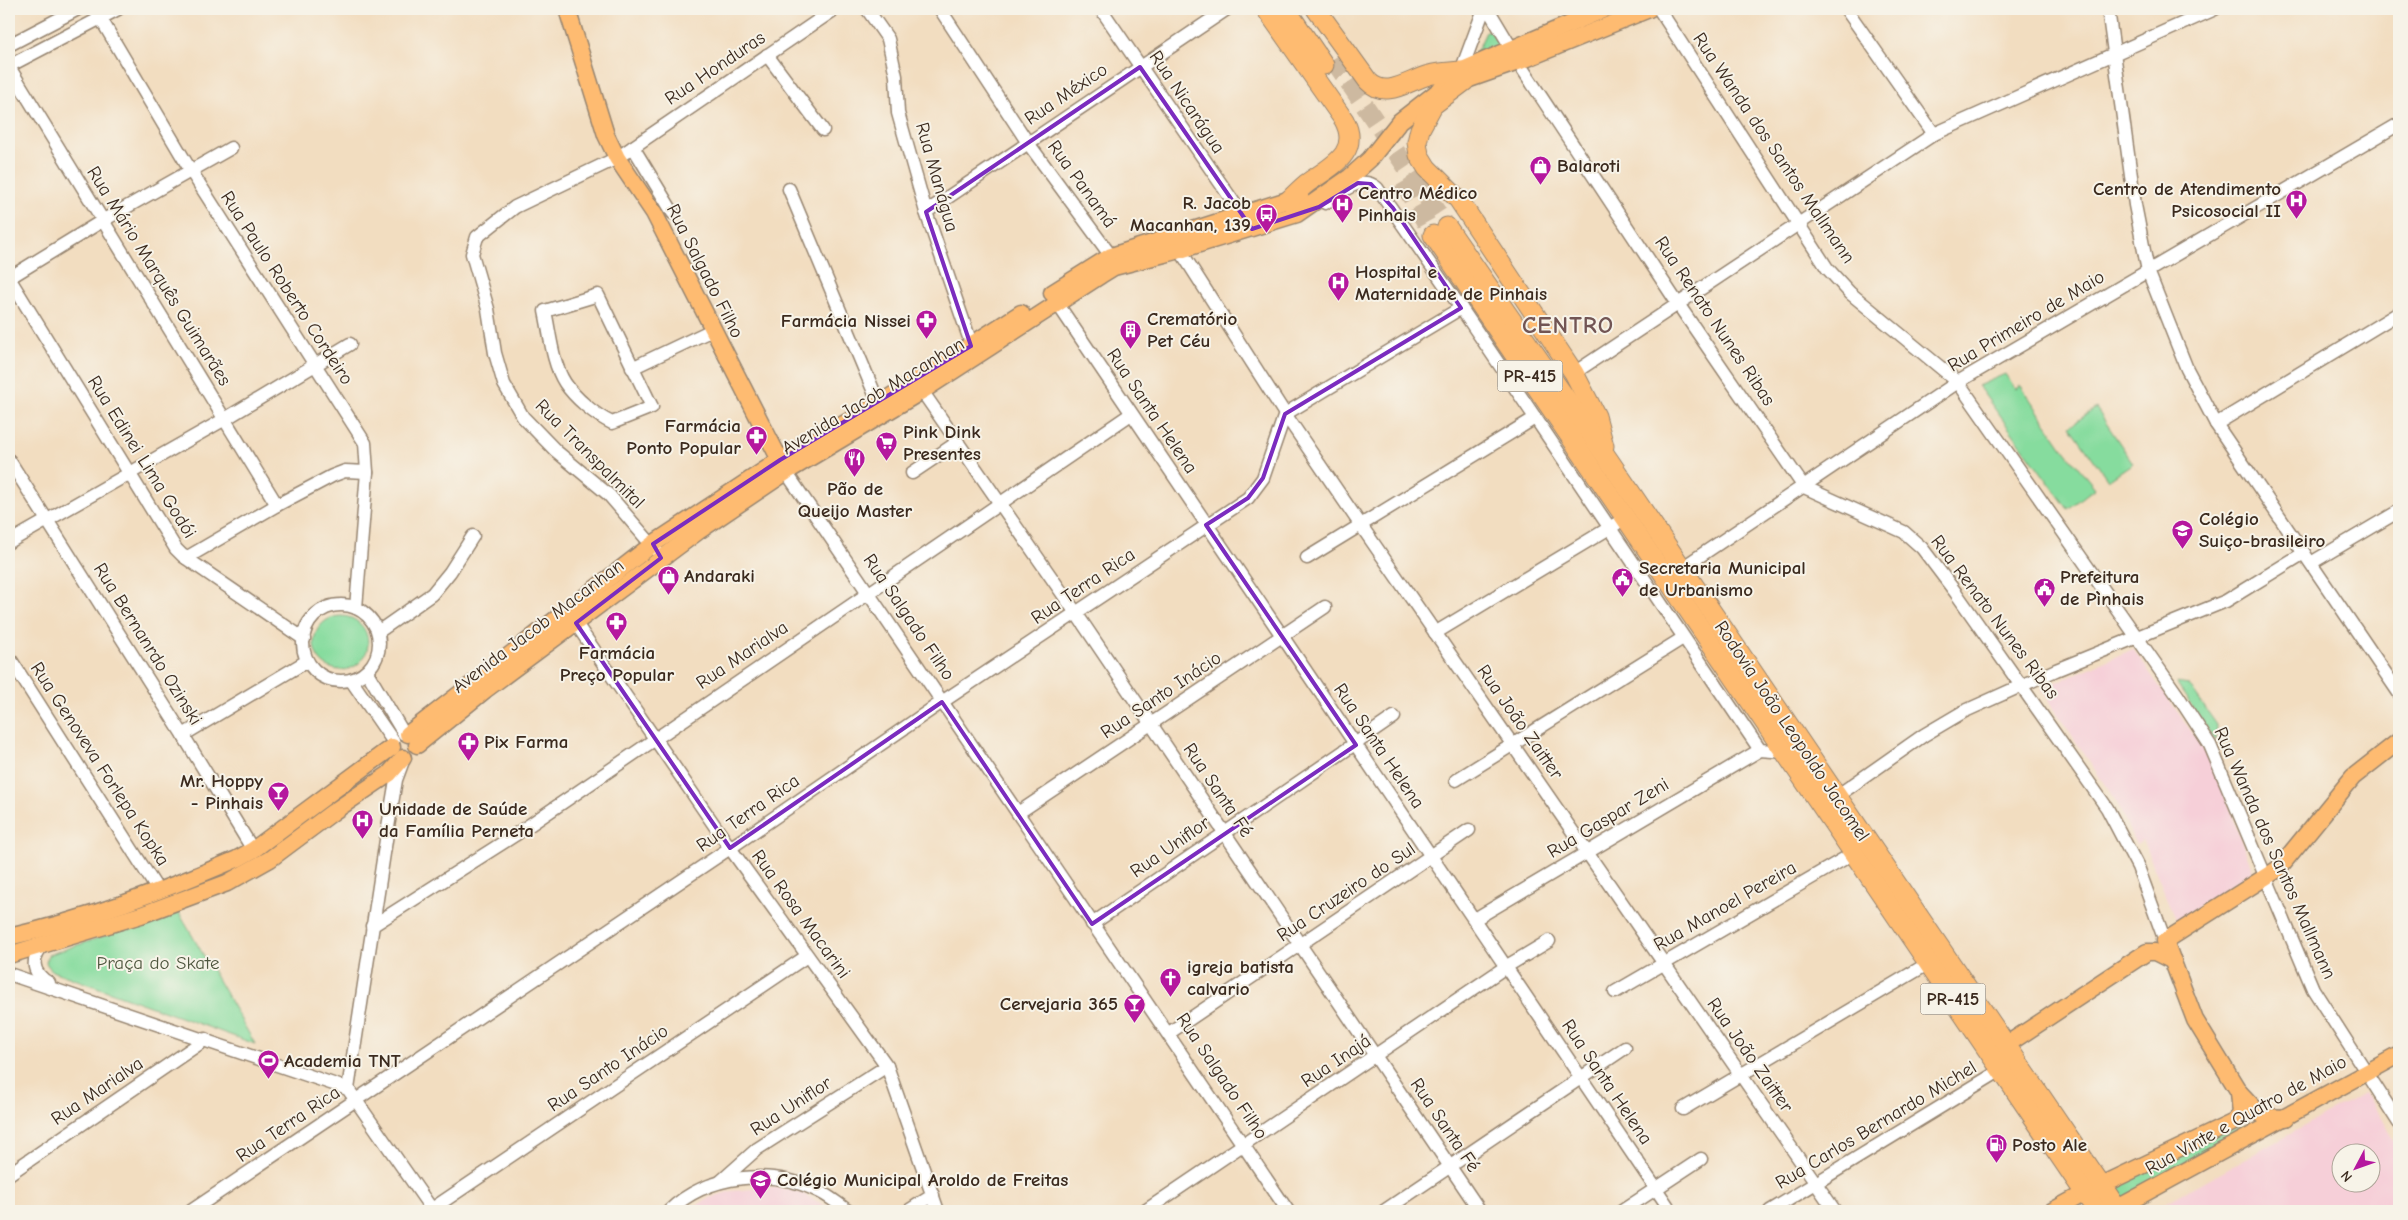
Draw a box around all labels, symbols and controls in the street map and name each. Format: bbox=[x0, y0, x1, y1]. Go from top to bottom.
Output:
street label: Rua Honduras bbox=[661, 26, 769, 110]
street label: Rua Wanda dos Santos Mallmann bbox=[1688, 28, 1860, 268]
street label: Rua Nicarágua bbox=[1145, 46, 1229, 158]
street label: Rua México bbox=[1020, 58, 1112, 130]
street label: Rua Manágua bbox=[911, 120, 963, 234]
street label: Rua Panamá bbox=[1043, 136, 1121, 232]
shop icon: Balaroti bbox=[1529, 154, 1553, 185]
place label: Balaroti bbox=[1557, 155, 1620, 177]
street label: Rua Mário Marquês Guimarães bbox=[82, 162, 236, 390]
place label: Centro de Atendimento Psicosocial II bbox=[2093, 178, 2281, 222]
place label: Centro Médico Pinhais bbox=[1358, 182, 1477, 226]
street label: Rua Paulo Roberto Cordeiro bbox=[216, 187, 358, 389]
hospital icon: Centro de Atendimento Psicosocial II bbox=[2285, 188, 2309, 219]
place label: R. Jacob Macanhan, 139 bbox=[1130, 192, 1251, 236]
hospital icon: Centro Médico Pinhais bbox=[1330, 192, 1354, 223]
street label: Rua Salgado Filho bbox=[662, 200, 748, 342]
bus stop icon: R. Jacob Macanhan, 139 bbox=[1255, 202, 1279, 233]
street label: Rua Renato Nunes Ribas bbox=[1650, 232, 1780, 410]
place label: Hospital e Maternidade de Pinhais bbox=[1355, 261, 1547, 305]
street label: Rua Primeiro de Maio bbox=[1944, 266, 2108, 376]
hospital icon: Hospital e Maternidade de Pinhais bbox=[1327, 271, 1351, 302]
place label: Crematório Pet Céu bbox=[1147, 308, 1237, 352]
pharmacy icon: Farmácia Nissei bbox=[915, 309, 939, 340]
place label: Farmácia Nissei bbox=[781, 310, 911, 332]
district label: CENTRO bbox=[1522, 311, 1614, 339]
building icon: Crematório Pet Céu bbox=[1119, 318, 1143, 349]
street label: Avenida Jacob Macanhan bbox=[778, 333, 968, 459]
street label: Rua Santa Helena bbox=[1102, 344, 1202, 478]
road number: PR-415 bbox=[1498, 361, 1562, 392]
street label: Rua Edinei Lima Godói bbox=[83, 372, 201, 542]
street label: Rua Transpalmital bbox=[531, 395, 649, 513]
place label: Farmácia Ponto Popular bbox=[626, 415, 741, 459]
place label: Pink Dink Presentes bbox=[903, 421, 981, 465]
pharmacy icon: Farmácia Ponto Popular bbox=[745, 425, 769, 456]
supermarket icon: Pink Dink Presentes bbox=[875, 431, 899, 462]
restaurant icon: Pão de Queijo Master bbox=[843, 446, 867, 477]
place label: Pão de Queijo Master bbox=[798, 478, 913, 522]
place label: Colégio Suiço-brasileiro bbox=[2199, 508, 2326, 552]
school or university icon: Colégio Suiço-brasileiro bbox=[2171, 518, 2195, 549]
street label: Rua Renato Nunes Ribas bbox=[1926, 531, 2064, 703]
street label: Rua Terra Rica bbox=[1027, 543, 1139, 629]
street label: Rua Salgado Filho bbox=[859, 550, 959, 684]
street label: Avenida Jacob Macanhan bbox=[448, 554, 628, 698]
place label: Secretaria Municipal de Urbanismo bbox=[1639, 557, 1806, 601]
street label: Rua Bernanrdo Ozinski bbox=[89, 559, 207, 729]
shop icon: Andaraki bbox=[656, 564, 680, 595]
place label: Andaraki bbox=[684, 565, 755, 587]
place label: Prefeitura de Pìnhais bbox=[2060, 566, 2144, 610]
public building icon: Secretaria Municipal de Urbanismo bbox=[1611, 567, 1635, 598]
public building icon: Prefeitura de Pìnhais bbox=[2032, 576, 2056, 607]
pharmacy icon: Farmácia Preço Popular bbox=[605, 610, 629, 641]
street label: Rua Marialva bbox=[692, 616, 792, 694]
street label: Rodovia João Leopoldo Jacomel bbox=[1710, 617, 1874, 845]
place label: Farmácia Preço Popular bbox=[560, 642, 674, 686]
street label: Rua Santo Inácio bbox=[1097, 647, 1225, 743]
street label: Rua Genoveva Forlepa Kopka bbox=[26, 658, 174, 870]
street label: Rua João Zaitter bbox=[1472, 661, 1568, 784]
street label: Rua Santa Helena bbox=[1329, 679, 1429, 813]
street label: Rua Wanda dos Santos Mallmann bbox=[2209, 724, 2341, 982]
pharmacy icon: Pix Farma bbox=[456, 730, 480, 761]
place label: Pix Farma bbox=[484, 731, 568, 753]
street label: Rua Santa Fé bbox=[1179, 739, 1257, 841]
street label: Rua Terra Rica bbox=[692, 769, 804, 857]
place label: Mr. Hoppy - Pinhais bbox=[180, 770, 263, 814]
street label: Rua Gaspar Zeni bbox=[1543, 773, 1673, 863]
bar icon: Mr. Hoppy - Pinhais bbox=[267, 780, 291, 811]
place label: Unidade de Saúde da Família Perneta bbox=[379, 798, 534, 842]
hospital icon: Unidade de Saúde da Família Perneta bbox=[351, 808, 375, 839]
street label: Rua Uniflor bbox=[1126, 811, 1214, 882]
street label: Rua Cruzeiro do Sul bbox=[1273, 838, 1419, 946]
street label: Rua Rosa Macarini bbox=[747, 845, 855, 983]
street label: Rua Manoel Pereira bbox=[1650, 856, 1800, 956]
park label: Praça do Skate bbox=[97, 952, 219, 974]
place label: igreja batista calvario bbox=[1187, 956, 1294, 1000]
church icon: igreja batista calvario bbox=[1159, 966, 1183, 997]
road number: PR-415 bbox=[1920, 984, 1986, 1014]
bar icon: Cervejaria 365 bbox=[1122, 992, 1146, 1023]
place label: Cervejaria 365 bbox=[1000, 993, 1118, 1015]
street label: Rua João Zaitter bbox=[1702, 994, 1798, 1117]
street label: Rua Salgado Filho bbox=[1172, 1009, 1272, 1143]
street label: Rua Santa Helena bbox=[1557, 1015, 1657, 1149]
street label: Rua Santo Inácio bbox=[544, 1020, 672, 1116]
street label: Rua Inajá bbox=[1297, 1030, 1375, 1092]
sports icon: Academia TNT bbox=[256, 1049, 280, 1080]
place label: Academia TNT bbox=[284, 1050, 401, 1072]
street label: Rua Vinte e Quatro de Maio bbox=[2141, 1050, 2351, 1180]
street label: Rua Marialva bbox=[47, 1052, 147, 1130]
street label: Rua Carlos Bernardo Michel bbox=[1772, 1056, 1980, 1194]
street label: Rua Uniflor bbox=[746, 1071, 836, 1140]
street label: Rua Santa Fé bbox=[1406, 1074, 1484, 1176]
street label: Rua Terra Rica bbox=[232, 1081, 344, 1167]
fuel station icon: Posto Ale bbox=[1984, 1133, 2008, 1164]
place label: Posto Ale bbox=[2012, 1134, 2087, 1156]
north arrow bbox=[2330, 1142, 2380, 1192]
text: N bbox=[2337, 1167, 2356, 1185]
school or university icon: Colégio Municipal Aroldo de Freitas bbox=[749, 1168, 773, 1199]
place label: Colégio Municipal Aroldo de Freitas bbox=[777, 1169, 1068, 1191]

